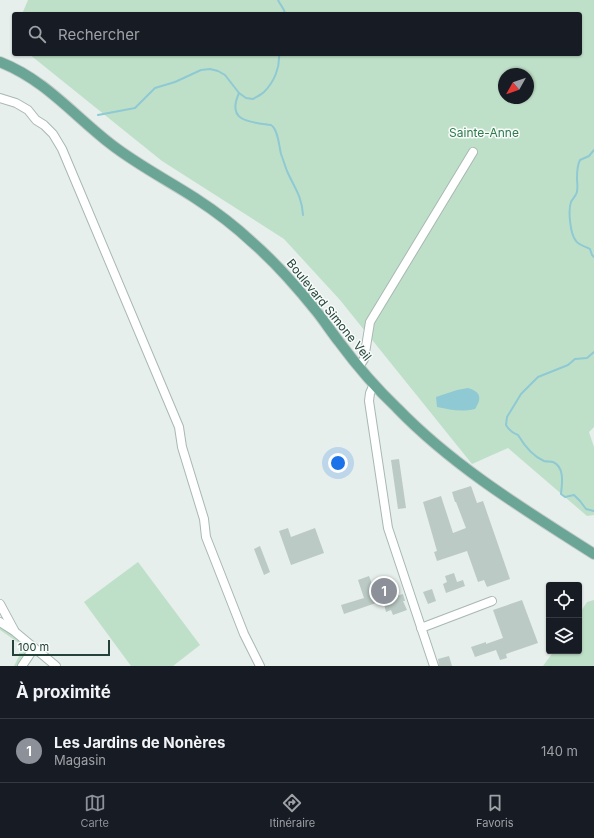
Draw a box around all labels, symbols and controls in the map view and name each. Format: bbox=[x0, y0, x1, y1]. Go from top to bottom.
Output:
search box bbox=[12, 12, 582, 56]
icon: search bbox=[26, 23, 48, 45]
text: Rechercher bbox=[58, 25, 140, 44]
north arrow bbox=[498, 68, 534, 104]
park label: Sainte-Anne bbox=[449, 125, 519, 140]
street label: Boulevard Simone Veil bbox=[284, 256, 375, 364]
your location bbox=[328, 453, 348, 473]
pin: 1 bbox=[371, 576, 397, 606]
map controls bbox=[546, 582, 582, 654]
button: locate bbox=[546, 582, 582, 618]
button: layers bbox=[546, 618, 582, 654]
scale bar bbox=[12, 638, 110, 657]
text: 100 m bbox=[18, 640, 49, 654]
text: À proximité bbox=[16, 682, 111, 702]
text: Les Jardins de Nonères bbox=[54, 733, 225, 752]
text: 1 bbox=[26, 743, 32, 759]
text: 140 m bbox=[541, 743, 578, 759]
text: Magasin bbox=[54, 752, 106, 768]
tab: Carte bbox=[80, 792, 109, 830]
tab: Itinéraire bbox=[270, 792, 315, 830]
tab: Favoris bbox=[476, 792, 514, 830]

